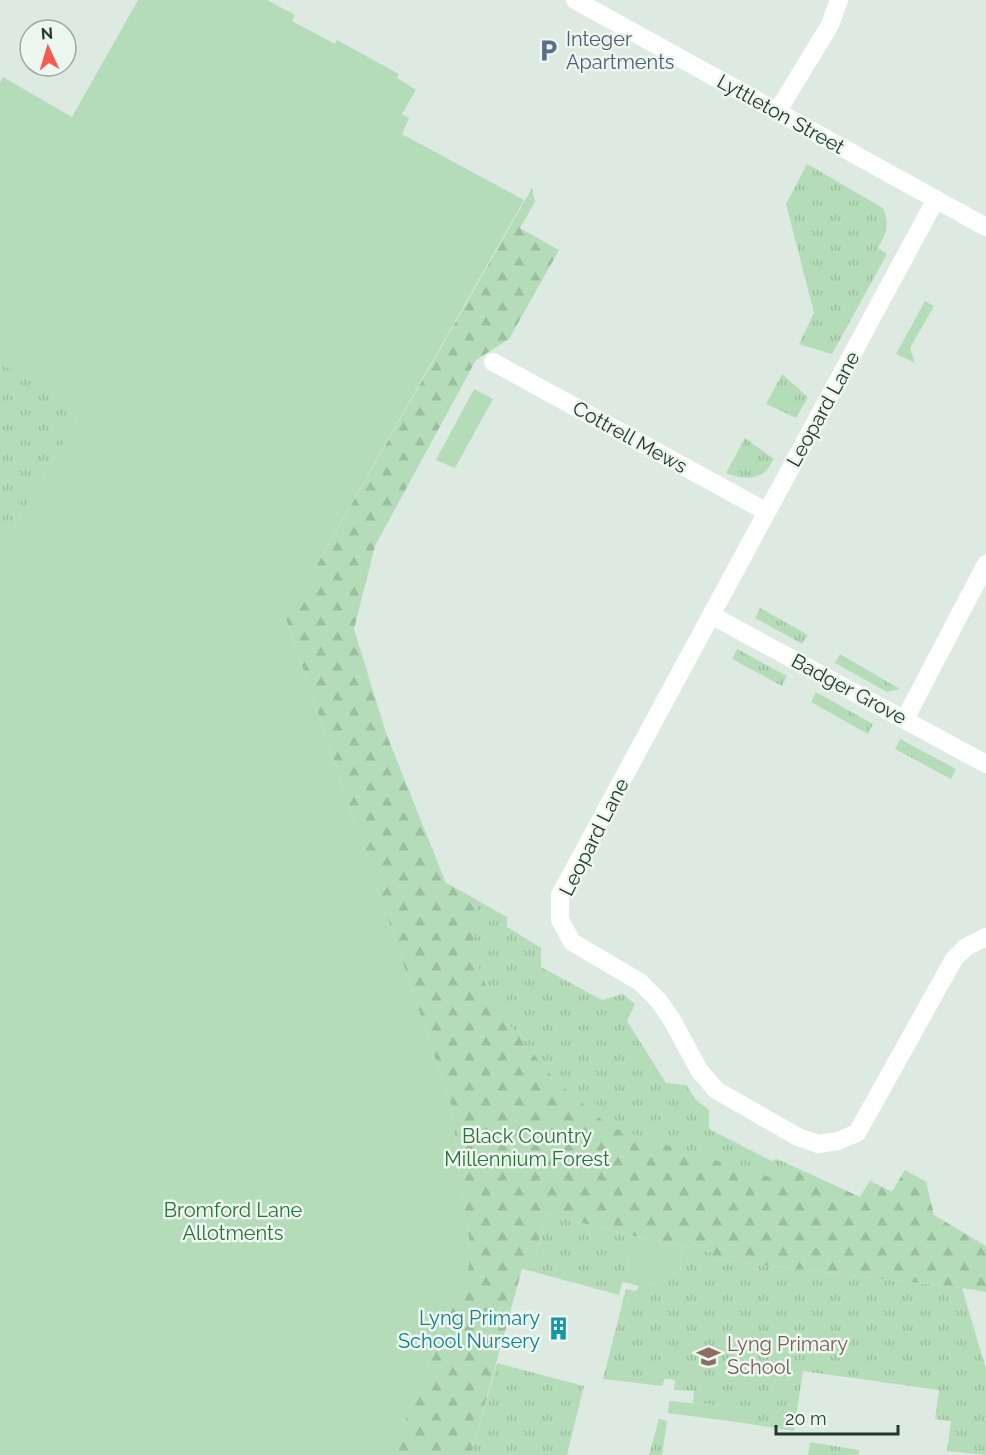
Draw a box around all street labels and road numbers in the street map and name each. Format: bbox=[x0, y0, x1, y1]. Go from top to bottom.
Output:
street label: Lyttleton Street bbox=[713, 69, 849, 159]
street label: Leopard Lane bbox=[781, 347, 865, 471]
street label: Cottrell Mews bbox=[569, 396, 691, 478]
street label: Badger Grove bbox=[787, 649, 911, 730]
street label: Leopard Lane bbox=[554, 774, 634, 900]

